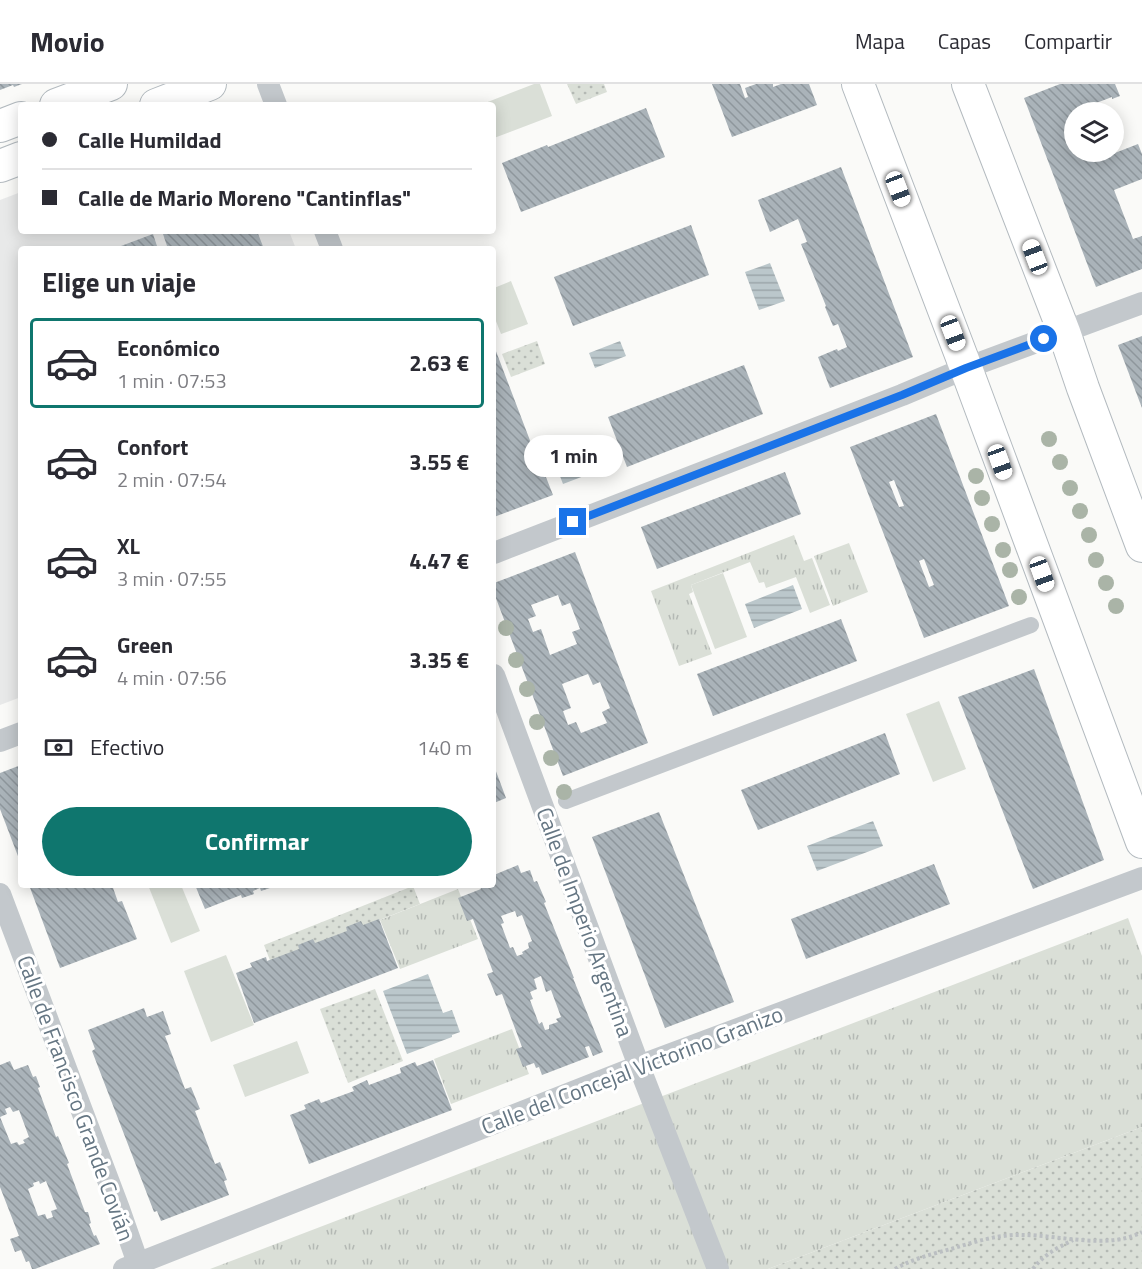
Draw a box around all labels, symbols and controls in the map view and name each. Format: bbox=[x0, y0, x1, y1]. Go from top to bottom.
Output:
text: Movio bbox=[30, 20, 105, 63]
text: Mapa bbox=[855, 25, 905, 57]
text: Capas bbox=[938, 25, 991, 57]
text: Compartir bbox=[1024, 25, 1112, 57]
map controls bbox=[1064, 102, 1124, 162]
button: layers bbox=[1064, 102, 1124, 162]
text: Calle Humildad bbox=[78, 123, 222, 157]
car bbox=[883, 169, 913, 209]
text: Calle de Mario Moreno "Cantinflas" bbox=[78, 181, 411, 215]
car bbox=[1020, 237, 1050, 277]
text: Elige un viaje bbox=[42, 261, 196, 302]
car bbox=[938, 313, 968, 353]
route start bbox=[1030, 325, 1057, 352]
text: Económico bbox=[117, 331, 220, 365]
icon: car bbox=[45, 336, 99, 390]
text: 2.63 € bbox=[409, 346, 469, 380]
text: 1 min · 07:53 bbox=[117, 365, 227, 396]
text: Confort bbox=[117, 430, 188, 464]
icon: car bbox=[45, 435, 99, 489]
callout: 1 min bbox=[524, 435, 622, 477]
text: 1 min bbox=[549, 440, 598, 471]
car bbox=[985, 442, 1015, 482]
text: 3.55 € bbox=[409, 445, 469, 479]
text: 2 min · 07:54 bbox=[117, 464, 227, 495]
route end bbox=[559, 508, 586, 535]
text: XL bbox=[117, 529, 140, 563]
icon: car bbox=[45, 534, 99, 588]
text: 4.47 € bbox=[409, 544, 469, 578]
car bbox=[1027, 554, 1057, 594]
text: 3 min · 07:55 bbox=[117, 563, 227, 594]
text: Green bbox=[117, 628, 173, 662]
icon: car bbox=[45, 633, 99, 687]
text: 3.35 € bbox=[409, 643, 469, 677]
text: 4 min · 07:56 bbox=[117, 662, 227, 693]
text: Efectivo bbox=[90, 730, 164, 764]
icon: cash bbox=[42, 731, 75, 764]
text: 140 m bbox=[417, 732, 472, 763]
street label: Calle de Imperio Argentina bbox=[528, 802, 642, 1042]
button: Confirmar bbox=[42, 807, 472, 876]
street label: Calle de Francisco Grande Covián bbox=[8, 950, 144, 1246]
street label: Calle del Concejal Victorino Granizo bbox=[476, 997, 788, 1143]

